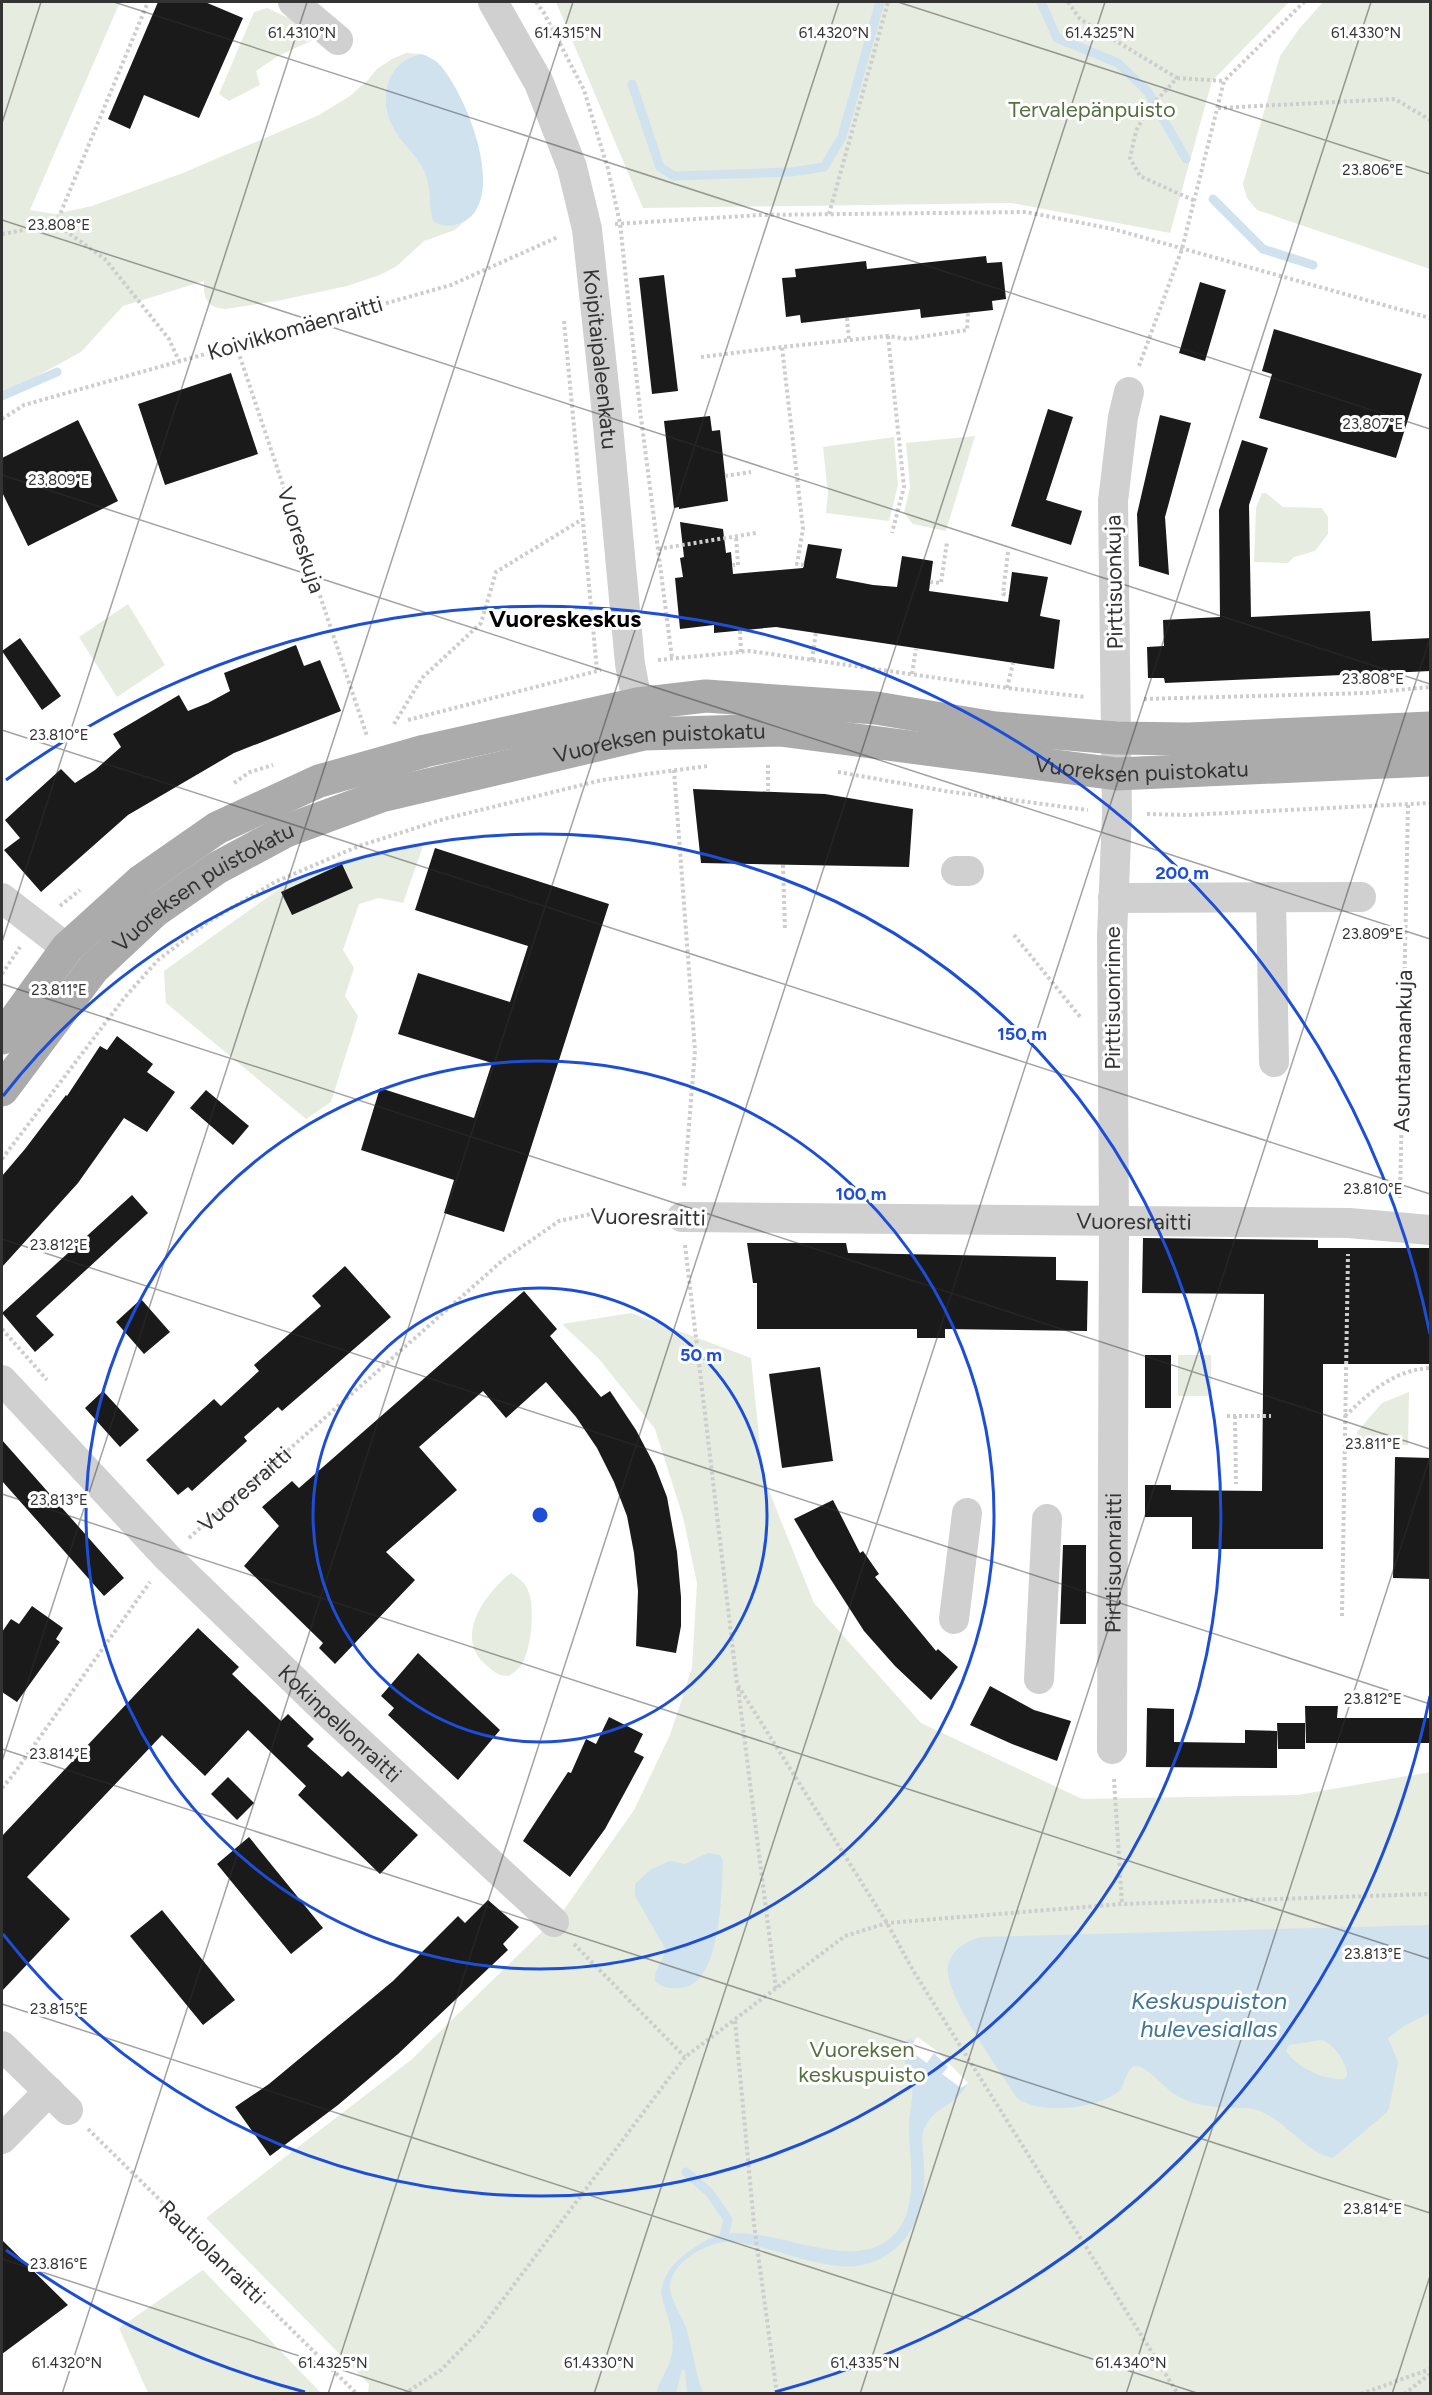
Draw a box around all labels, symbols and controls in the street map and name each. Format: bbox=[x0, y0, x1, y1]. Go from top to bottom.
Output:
text: 61.4310°N bbox=[268, 24, 336, 42]
text: 61.4315°N bbox=[534, 24, 602, 42]
text: 61.4320°N bbox=[799, 24, 869, 42]
text: 61.4325°N bbox=[1065, 24, 1135, 42]
text: 61.4330°N bbox=[1331, 24, 1401, 42]
park label: Tervalepänpuisto bbox=[1008, 96, 1176, 123]
text: 23.806°E bbox=[1342, 161, 1404, 179]
text: 23.808°E bbox=[28, 216, 90, 234]
street label: Koipitaipaleenkatu bbox=[578, 267, 624, 451]
street label: Koivikkomäenraitti bbox=[204, 290, 386, 366]
text: 23.807°E bbox=[1343, 415, 1403, 433]
text: 23.809°E bbox=[28, 471, 90, 489]
street label: Vuoreskuja bbox=[271, 484, 331, 596]
street label: Pirttisuonkuja bbox=[1099, 514, 1129, 650]
district label: Vuoreskeskus bbox=[489, 604, 641, 633]
text: 23.808°E bbox=[1342, 670, 1404, 688]
street label: Vuoreksen puistokatu bbox=[551, 717, 766, 768]
text: 23.810°E bbox=[29, 726, 89, 744]
street label: Vuoreksen puistokatu bbox=[1033, 750, 1249, 788]
street label: Vuoreksen puistokatu bbox=[107, 816, 297, 957]
text: 200 m bbox=[1155, 862, 1209, 884]
text: 23.809°E bbox=[1342, 925, 1404, 943]
street label: Pirttisuonrinne bbox=[1099, 926, 1126, 1070]
street label: Asuntamaankuja bbox=[1388, 969, 1418, 1133]
text: 23.811°E bbox=[31, 981, 87, 999]
text: 150 m bbox=[997, 1023, 1047, 1045]
text: 23.810°E bbox=[1343, 1180, 1403, 1198]
text: 100 m bbox=[836, 1183, 886, 1205]
street label: Vuoresraitti bbox=[590, 1202, 706, 1232]
street label: Vuoresraitti bbox=[1076, 1207, 1192, 1235]
text: 23.812°E bbox=[30, 1236, 88, 1254]
text: 50 m bbox=[680, 1344, 722, 1366]
text: 23.811°E bbox=[1345, 1435, 1401, 1453]
street label: Vuoresraitti bbox=[192, 1441, 297, 1537]
text: 23.813°E bbox=[30, 1491, 88, 1509]
street label: Pirttisuonraitti bbox=[1099, 1493, 1126, 1633]
centre of rings bbox=[530, 1505, 550, 1525]
street label: Kokinpellonraitti bbox=[273, 1659, 407, 1788]
text: 23.812°E bbox=[1344, 1690, 1402, 1708]
text: 23.814°E bbox=[30, 1745, 88, 1763]
text: 23.813°E bbox=[1344, 1945, 1402, 1963]
water label: Keskuspuiston hulevesiallas bbox=[1131, 1986, 1287, 2043]
text: 23.815°E bbox=[30, 2000, 88, 2018]
park label: Vuoreksen keskuspuisto bbox=[798, 2036, 926, 2088]
street label: Rautiolanraitti bbox=[153, 2195, 271, 2309]
text: 23.814°E bbox=[1344, 2200, 1402, 2218]
text: 23.816°E bbox=[30, 2255, 88, 2273]
text: 61.4320°N bbox=[32, 2354, 102, 2372]
text: 61.4325°N bbox=[298, 2354, 368, 2372]
text: 61.4330°N bbox=[564, 2354, 634, 2372]
text: 61.4335°N bbox=[830, 2354, 900, 2372]
text: 61.4340°N bbox=[1095, 2354, 1167, 2372]

